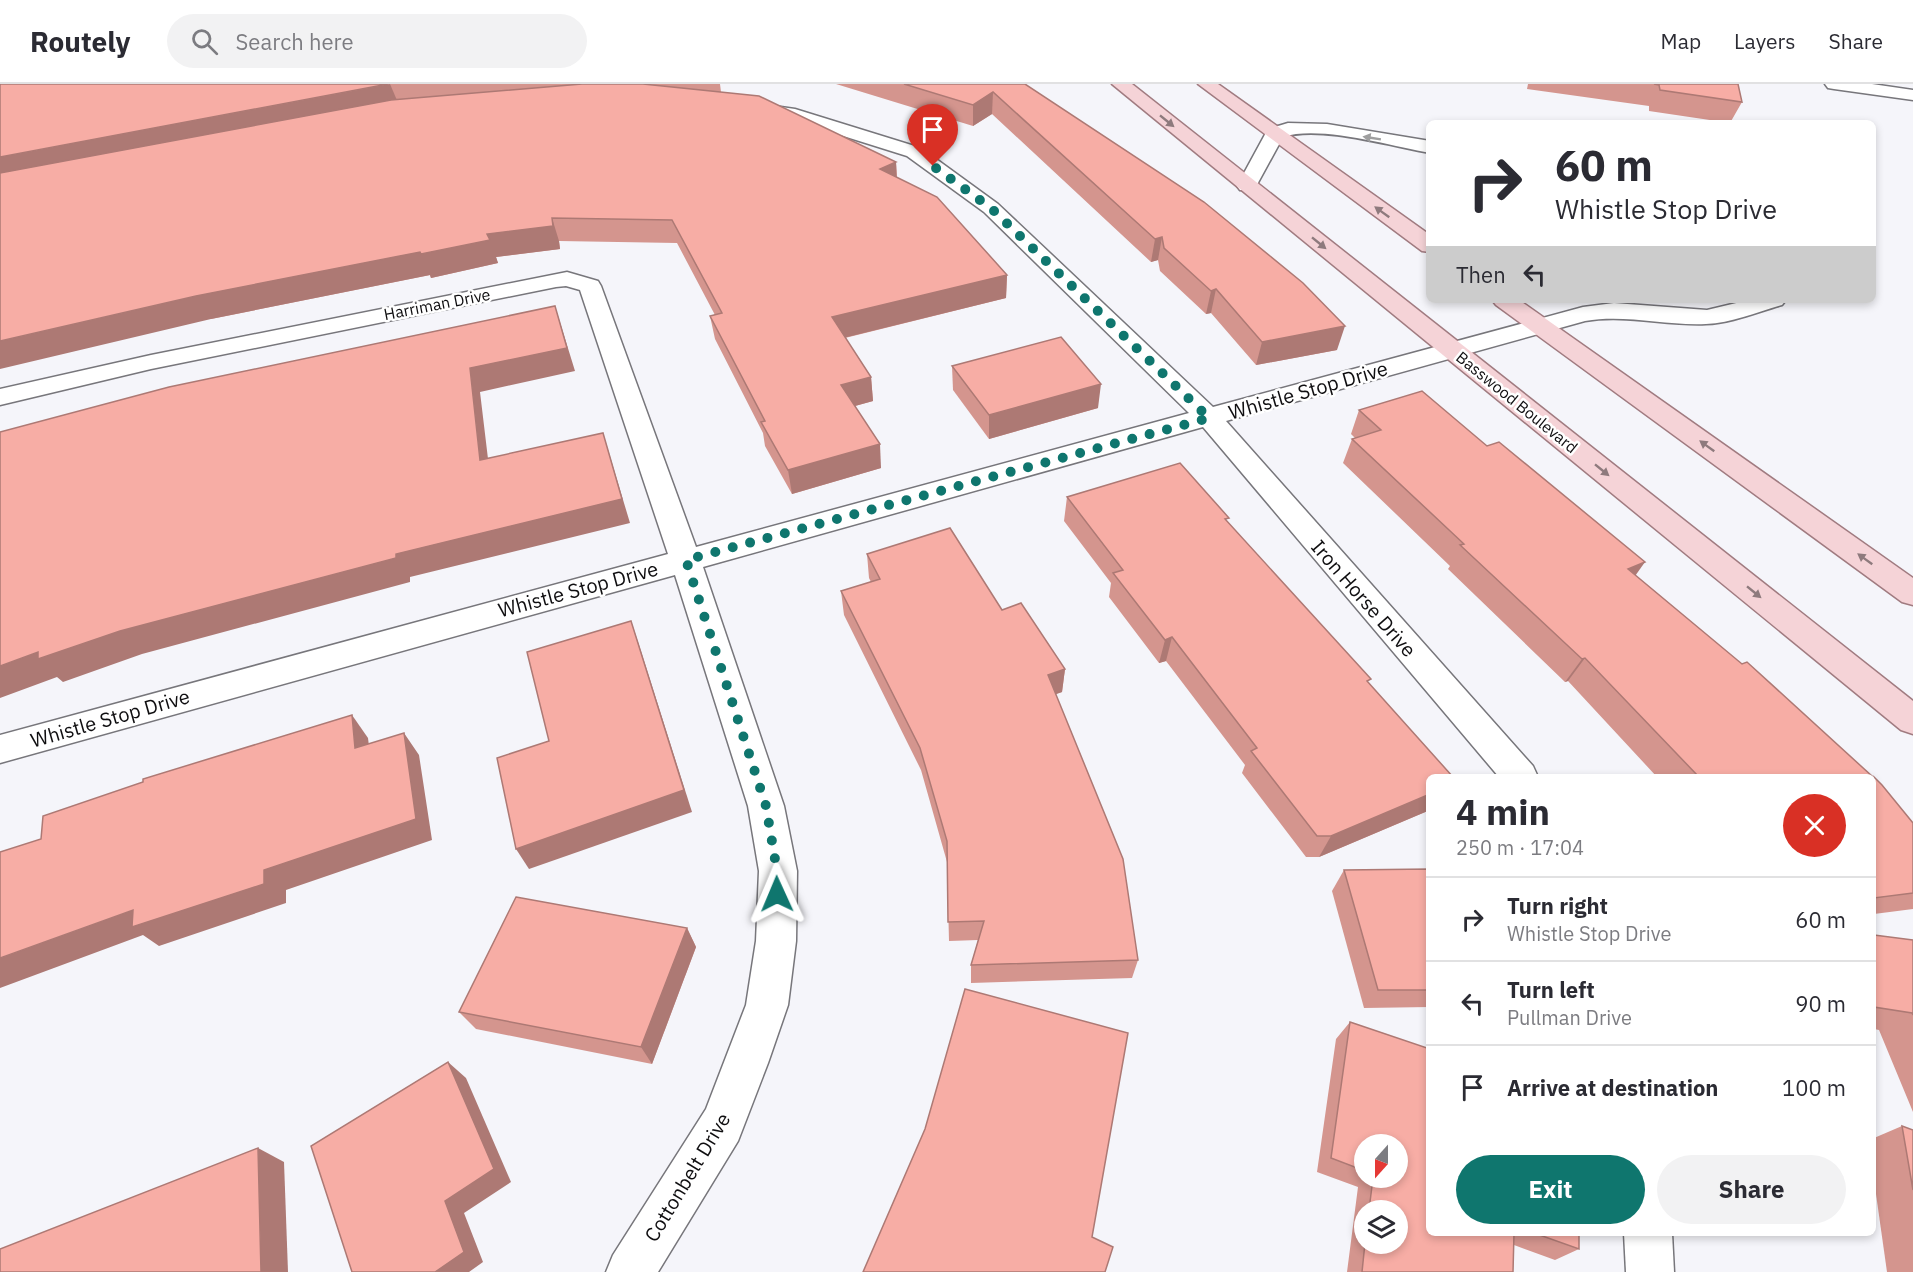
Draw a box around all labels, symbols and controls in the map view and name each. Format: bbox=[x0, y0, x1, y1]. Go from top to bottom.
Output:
search box bbox=[167, 14, 587, 68]
text: Routely bbox=[30, 23, 131, 60]
icon: search bbox=[188, 25, 221, 58]
text: Search here bbox=[236, 27, 354, 56]
text: Map bbox=[1661, 27, 1701, 55]
text: Layers bbox=[1734, 27, 1796, 55]
text: Share bbox=[1829, 27, 1883, 55]
pin bbox=[907, 104, 958, 166]
icon: arrive bbox=[916, 113, 949, 146]
one-way arrow bbox=[1159, 114, 1175, 127]
one-way arrow bbox=[1362, 133, 1381, 142]
text: 60 m bbox=[1555, 138, 1653, 193]
icon: right bbox=[1456, 144, 1534, 222]
text: Whistle Stop Drive bbox=[1555, 191, 1777, 226]
one-way arrow bbox=[1375, 206, 1390, 218]
one-way arrow bbox=[1311, 236, 1326, 249]
icon: left bbox=[1518, 258, 1551, 291]
text: Then bbox=[1456, 260, 1506, 289]
street label: Harriman Drive bbox=[382, 284, 492, 324]
street label: Basswood Boulevard bbox=[1452, 347, 1582, 457]
street label: Whistle Stop Drive bbox=[1225, 354, 1391, 426]
one-way arrow bbox=[1699, 440, 1715, 452]
one-way arrow bbox=[1594, 464, 1609, 476]
street label: Iron Horse Drive bbox=[1306, 534, 1422, 662]
one-way arrow bbox=[1858, 554, 1873, 566]
street label: Whistle Stop Drive bbox=[495, 555, 661, 623]
one-way arrow bbox=[1746, 586, 1762, 599]
street label: Whistle Stop Drive bbox=[27, 682, 193, 754]
text: 4 min bbox=[1456, 788, 1550, 835]
button: close bbox=[1783, 794, 1846, 857]
text: 250 m · 17:04 bbox=[1456, 834, 1584, 861]
position arrow bbox=[745, 862, 809, 926]
text: Turn right bbox=[1507, 891, 1608, 920]
icon: right bbox=[1456, 903, 1489, 936]
text: 60 m bbox=[1795, 905, 1846, 934]
text: Whistle Stop Drive bbox=[1507, 920, 1671, 947]
text: Turn left bbox=[1507, 975, 1595, 1004]
icon: left bbox=[1456, 987, 1489, 1020]
text: 90 m bbox=[1795, 989, 1846, 1018]
text: Pullman Drive bbox=[1507, 1004, 1632, 1031]
icon: arrive bbox=[1456, 1071, 1489, 1104]
text: Arrive at destination bbox=[1507, 1073, 1718, 1102]
text: 100 m bbox=[1782, 1073, 1846, 1102]
street label: Cottonbelt Drive bbox=[638, 1107, 736, 1247]
north arrow bbox=[1354, 1134, 1408, 1188]
map controls bbox=[1354, 1134, 1408, 1254]
button: Exit bbox=[1456, 1155, 1645, 1224]
button: Share bbox=[1657, 1155, 1846, 1224]
button: layers bbox=[1354, 1200, 1408, 1254]

